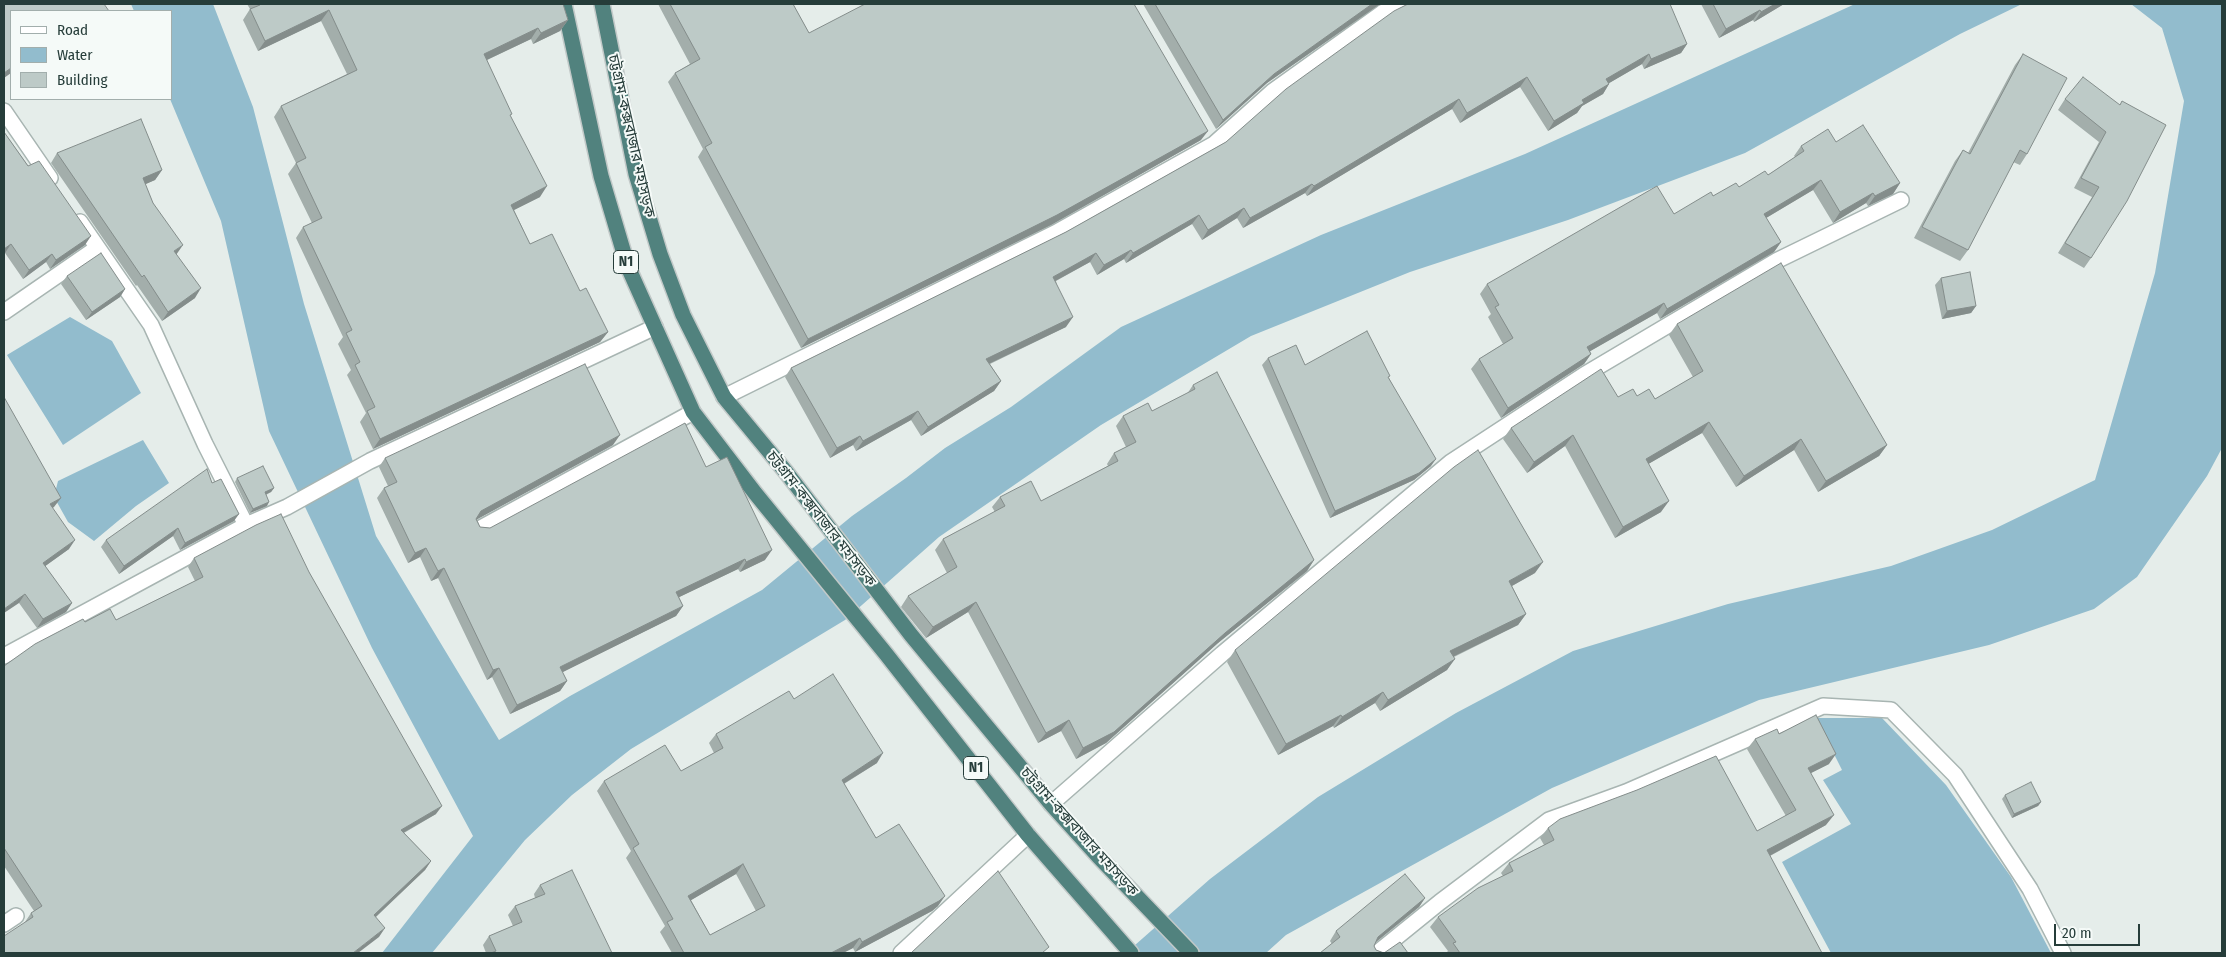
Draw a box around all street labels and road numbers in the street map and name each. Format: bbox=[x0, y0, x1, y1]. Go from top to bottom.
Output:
street label: চট্টগ্রাম-কক্সবাজার মহাসড়ক bbox=[603, 53, 659, 219]
road number: N1 bbox=[614, 250, 638, 274]
street label: চট্টগ্রাম-কক্সবাজার মহাসড়ক bbox=[763, 448, 879, 590]
road number: N1 bbox=[964, 756, 988, 780]
street label: চট্টগ্রাম-কক্সবাজার মহাসড়ক bbox=[1017, 764, 1141, 900]

